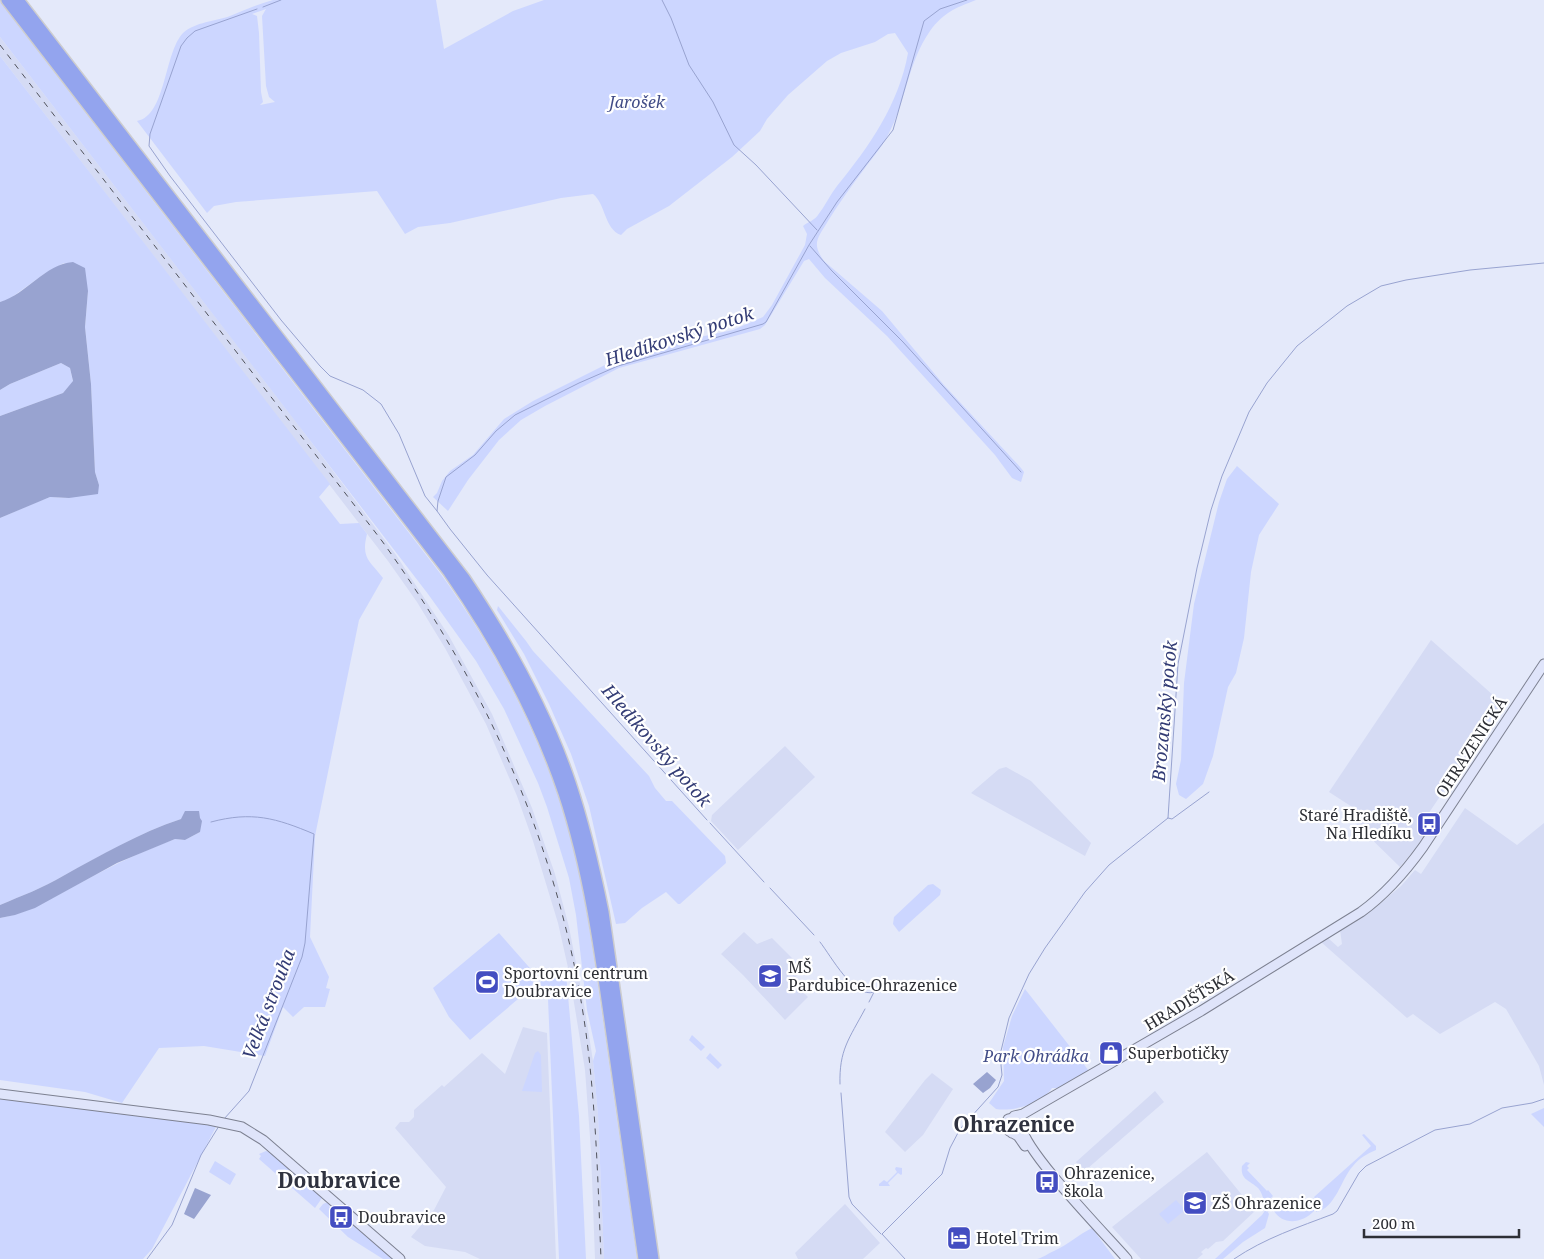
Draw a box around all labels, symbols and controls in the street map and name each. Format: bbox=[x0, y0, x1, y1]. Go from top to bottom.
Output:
park label: Jarošek bbox=[606, 91, 666, 113]
water label: Hledíkovský potok bbox=[601, 300, 757, 372]
water label: Brozanský potok bbox=[1146, 639, 1182, 783]
water label: Hledíkovský potok bbox=[596, 678, 717, 812]
street label: OHRAZENICKÁ bbox=[1430, 692, 1512, 802]
place label: Staré Hradiště, Na Hledíku bbox=[1299, 804, 1412, 844]
bus stop icon: Staré Hradiště, Na Hledíku bbox=[1416, 811, 1442, 837]
water label: Velká strouha bbox=[236, 945, 300, 1063]
place label: MŠ Pardubice-Ohrazenice bbox=[788, 956, 957, 996]
place label: Sportovní centrum Doubravice bbox=[504, 962, 648, 1002]
school or university icon: MŠ Pardubice-Ohrazenice bbox=[757, 963, 783, 989]
street label: HRADIŠŤSKÁ bbox=[1140, 964, 1239, 1036]
sports icon: Sportovní centrum Doubravice bbox=[474, 969, 500, 995]
shop icon: Superbotičky bbox=[1098, 1040, 1124, 1066]
place label: Superbotičky bbox=[1128, 1042, 1230, 1064]
park label: Park Ohrádka bbox=[982, 1045, 1089, 1067]
district label: Ohrazenice bbox=[953, 1110, 1075, 1138]
place label: Ohrazenice, škola bbox=[1064, 1162, 1155, 1202]
district label: Doubravice bbox=[278, 1166, 401, 1194]
bus stop icon: Ohrazenice, škola bbox=[1034, 1169, 1060, 1195]
school or university icon: ZŠ Ohrazenice bbox=[1182, 1190, 1208, 1216]
place label: ZŠ Ohrazenice bbox=[1212, 1192, 1321, 1214]
bus stop icon: Doubravice bbox=[328, 1204, 354, 1230]
place label: Doubravice bbox=[358, 1206, 446, 1228]
scale bar bbox=[1364, 1206, 1519, 1238]
text: 200 m bbox=[1372, 1213, 1415, 1233]
hotel icon: Hotel Trim bbox=[946, 1225, 972, 1251]
place label: Hotel Trim bbox=[976, 1227, 1059, 1249]

